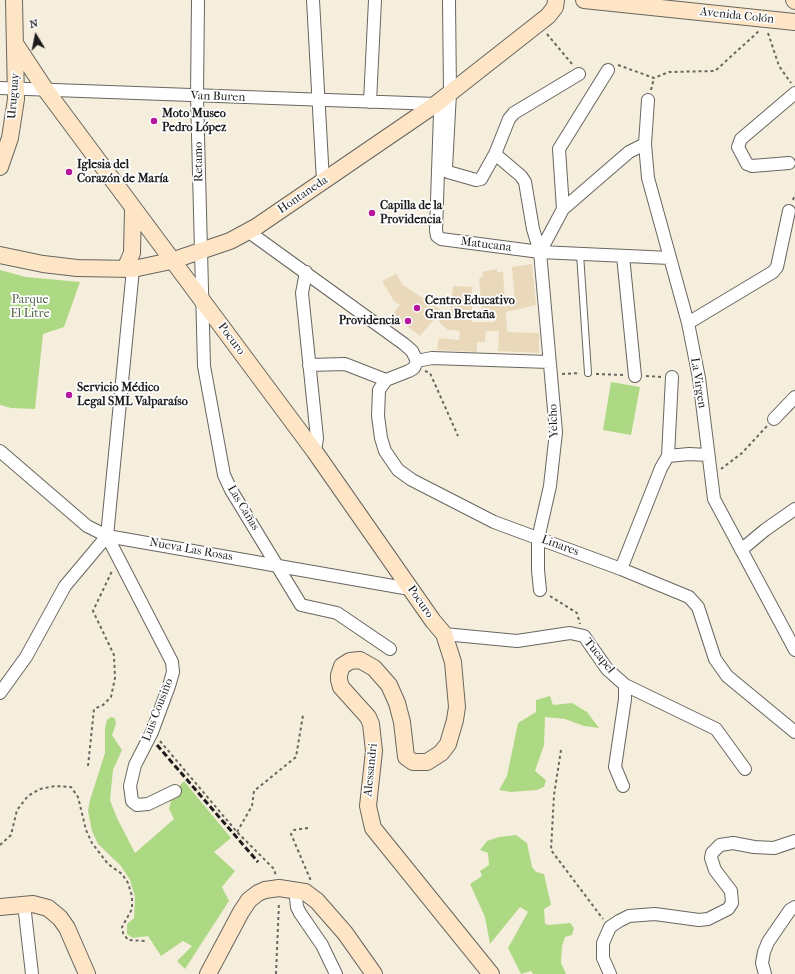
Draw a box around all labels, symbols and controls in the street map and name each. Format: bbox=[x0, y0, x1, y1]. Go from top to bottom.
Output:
street label: Avenida Colón bbox=[699, 5, 775, 27]
north arrow bbox=[16, 16, 56, 56]
text: N bbox=[29, 17, 39, 31]
street label: Uruguay bbox=[5, 72, 23, 120]
street label: Van Buren bbox=[190, 89, 246, 105]
place label: Moto Museo Pedro López bbox=[162, 107, 226, 135]
marker: Moto Museo Pedro López bbox=[149, 116, 159, 126]
street label: Retamo bbox=[191, 142, 207, 182]
place label: Iglesia del Corazón de María bbox=[77, 158, 168, 186]
marker: Iglesia del Corazón de María bbox=[64, 167, 74, 177]
street label: Hontaneda bbox=[275, 173, 331, 217]
place label: Capilla de la Providencia bbox=[380, 199, 442, 227]
marker: Capilla de la Providencia bbox=[367, 208, 377, 218]
street label: Matucana bbox=[460, 235, 512, 255]
park label: Parque El Litre bbox=[10, 293, 50, 321]
place label: Centro Educativo Gran Bretaña bbox=[425, 294, 515, 322]
marker: Centro Educativo Gran Bretaña bbox=[412, 303, 422, 313]
place label: Providencia bbox=[339, 314, 400, 328]
marker: Providencia bbox=[403, 316, 413, 326]
street label: Pocuro bbox=[214, 320, 248, 358]
street label: La Virgen bbox=[687, 357, 709, 409]
place label: Servicio Médico Legal SML Valparaíso bbox=[77, 381, 188, 409]
marker: Servicio Médico Legal SML Valparaíso bbox=[64, 390, 74, 400]
street label: Yelcho bbox=[546, 404, 562, 438]
street label: Las Cañas bbox=[224, 483, 262, 533]
street label: Linares bbox=[539, 533, 581, 559]
street label: Nueva Las Rosas bbox=[148, 536, 234, 564]
street label: Pocuro bbox=[404, 583, 436, 621]
street label: Tucapel bbox=[580, 635, 618, 677]
street label: Luis Cousiño bbox=[139, 676, 177, 744]
street label: Alessandri bbox=[361, 743, 381, 797]

